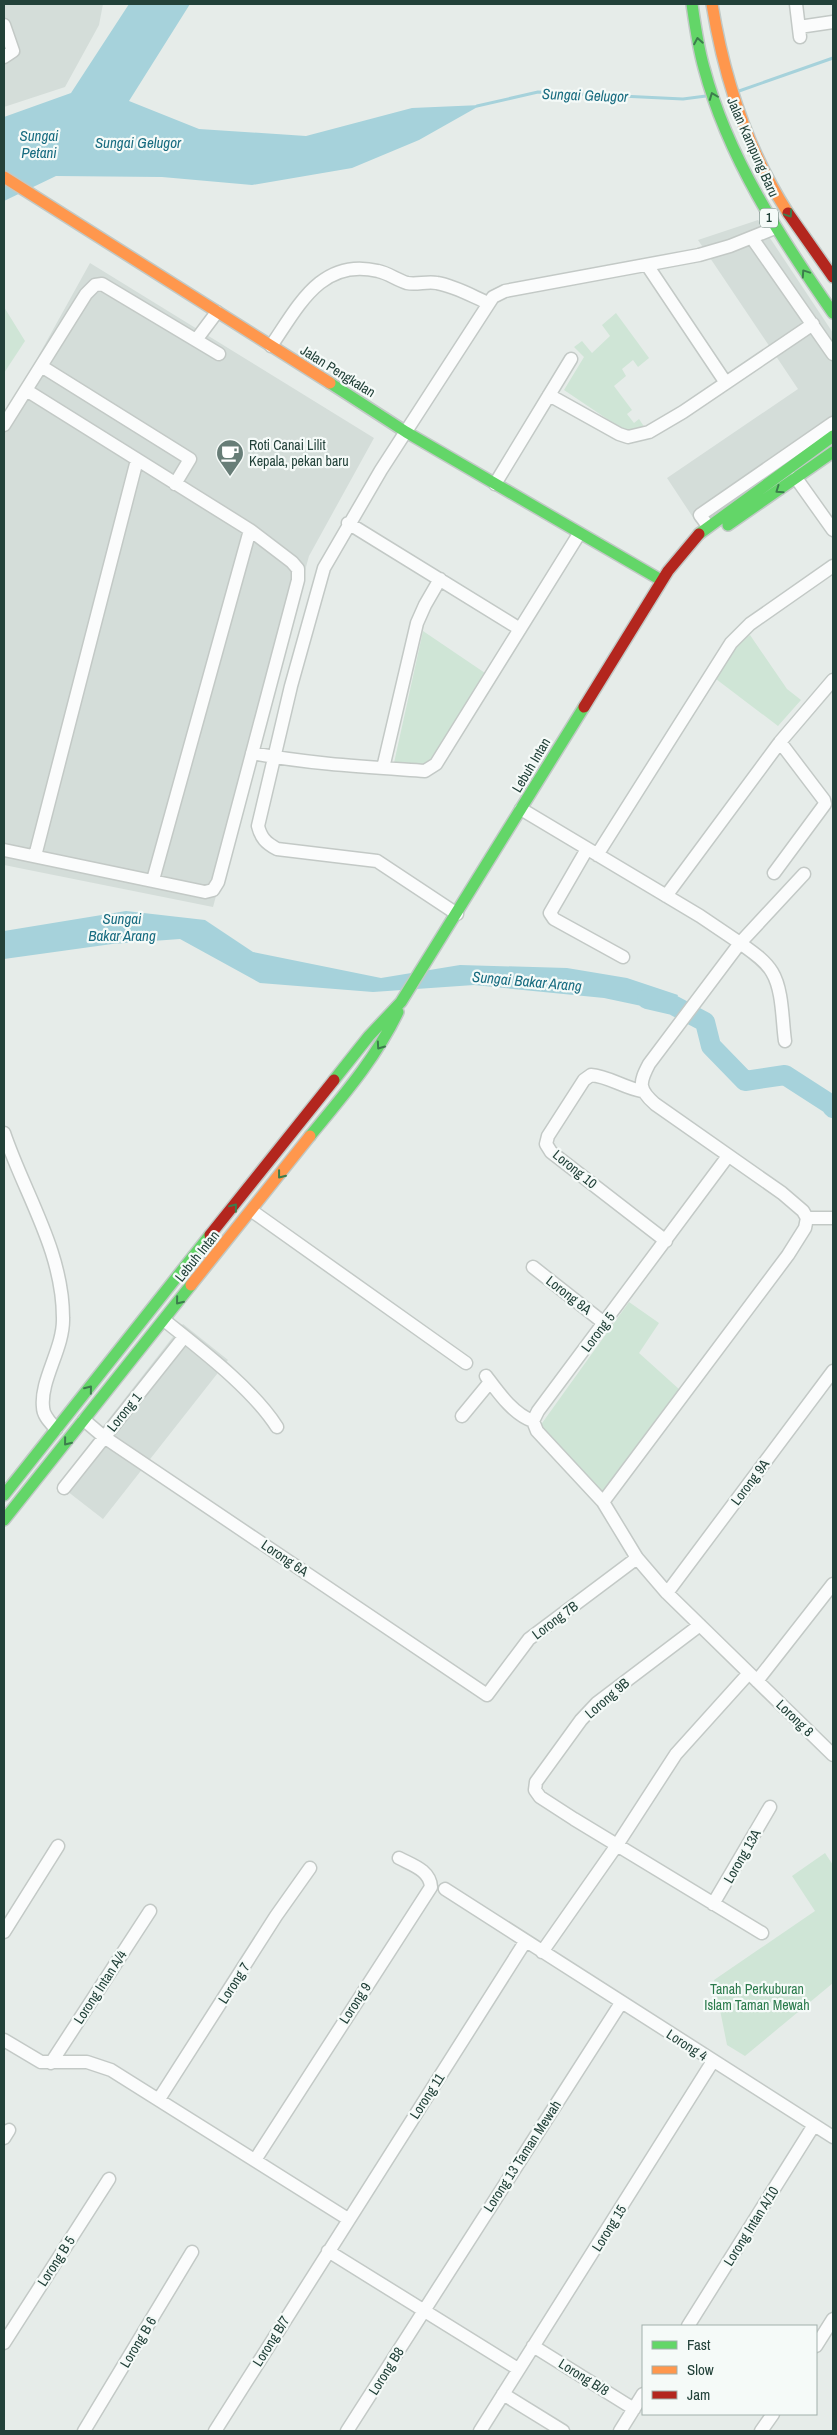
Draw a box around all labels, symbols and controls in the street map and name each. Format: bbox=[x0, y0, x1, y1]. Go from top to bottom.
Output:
one-way arrow bbox=[693, 36, 703, 45]
water label: Sungai Gelugor bbox=[542, 83, 629, 107]
one-way arrow bbox=[709, 92, 720, 101]
street label: Jalan Kampung Baru bbox=[723, 94, 783, 200]
water label: Sungai Petani bbox=[20, 125, 59, 163]
water label: Sungai Gelugor bbox=[95, 132, 182, 153]
road number: 1 bbox=[760, 208, 778, 228]
one-way arrow bbox=[783, 208, 792, 218]
one-way arrow bbox=[802, 270, 812, 279]
street label: Jalan Pengkalan bbox=[297, 341, 379, 401]
place label: Roti Canai Lilit Kepala, pekan baru bbox=[249, 436, 349, 470]
cafe icon: Roti Canai Lilit Kepala, pekan baru bbox=[215, 438, 245, 477]
one-way arrow bbox=[775, 484, 785, 493]
street label: Lebuh Intan bbox=[508, 734, 554, 796]
water label: Sungai Bakar Arang bbox=[88, 908, 156, 946]
water label: Sungai Bakar Arang bbox=[471, 966, 583, 996]
one-way arrow bbox=[377, 1040, 386, 1050]
street label: Lorong 10 bbox=[549, 1146, 601, 1192]
one-way arrow bbox=[277, 1169, 286, 1178]
one-way arrow bbox=[229, 1204, 238, 1213]
street label: Lebuh Intan bbox=[171, 1227, 223, 1285]
street label: Lorong 8A bbox=[543, 1272, 596, 1319]
one-way arrow bbox=[176, 1296, 185, 1305]
street label: Lorong 5 bbox=[577, 1308, 619, 1356]
one-way arrow bbox=[83, 1386, 91, 1395]
street label: Lorong 1 bbox=[103, 1388, 146, 1435]
one-way arrow bbox=[64, 1436, 72, 1445]
street label: Lorong 9A bbox=[727, 1455, 773, 1509]
street label: Lorong 6A bbox=[258, 1536, 312, 1580]
street label: Lorong 7B bbox=[528, 1597, 582, 1643]
street label: Lorong 9B bbox=[581, 1674, 633, 1722]
street label: Lorong 8 bbox=[772, 1696, 818, 1740]
street label: Lorong 13A bbox=[719, 1826, 765, 1886]
street label: Lorong Intan A/4 bbox=[70, 1946, 131, 2027]
street label: Lorong 7 bbox=[214, 1959, 254, 2007]
street label: Lorong 9 bbox=[335, 1979, 375, 2027]
park label: Tanah Perkuburan Islam Taman Mewah bbox=[704, 1980, 810, 2014]
street label: Lorong 4 bbox=[663, 2025, 711, 2065]
street label: Lorong 11 bbox=[406, 2069, 449, 2122]
street label: Lorong 13 Taman Mewah bbox=[479, 2097, 565, 2215]
street label: Lorong Intan A/10 bbox=[719, 2183, 783, 2269]
street label: Lorong 15 bbox=[588, 2201, 630, 2255]
street label: Lorong B 5 bbox=[33, 2233, 79, 2289]
street label: Lorong B/7 bbox=[248, 2312, 294, 2370]
street label: Lorong B 6 bbox=[116, 2313, 160, 2371]
legend bbox=[642, 2325, 817, 2415]
text: Fast bbox=[687, 2334, 711, 2355]
street label: Lorong B8 bbox=[364, 2344, 408, 2398]
street label: Lorong B/8 bbox=[555, 2354, 613, 2400]
text: Slow bbox=[687, 2359, 714, 2380]
text: Jam bbox=[687, 2384, 710, 2405]

